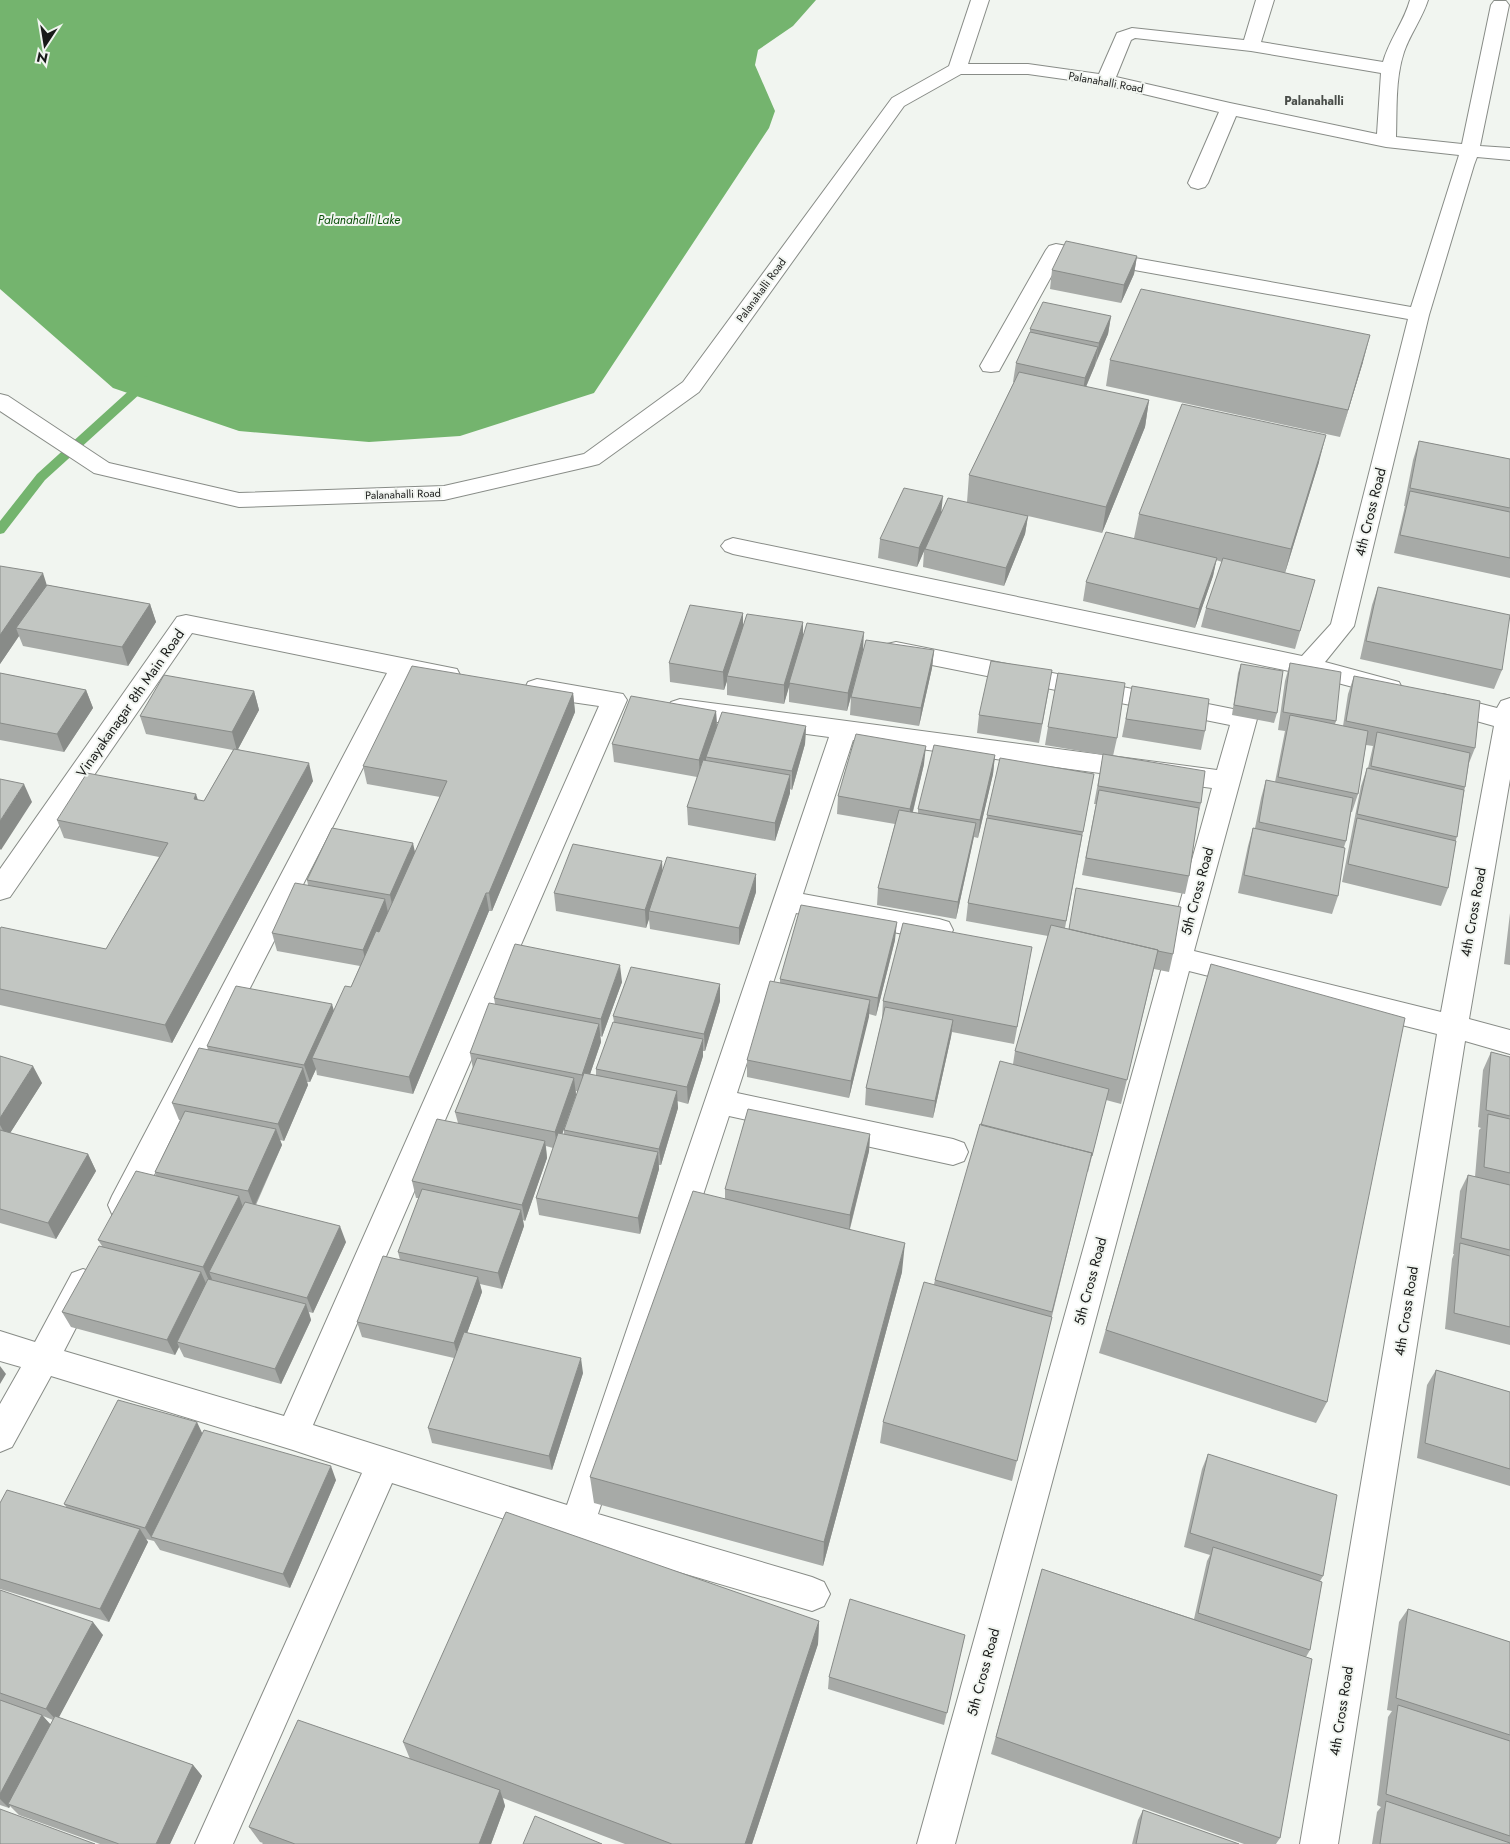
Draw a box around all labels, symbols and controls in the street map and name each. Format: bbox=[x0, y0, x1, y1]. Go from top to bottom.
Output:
north arrow bbox=[20, 20, 70, 70]
text: N bbox=[35, 47, 50, 69]
street label: Palanahalli Road bbox=[1067, 68, 1145, 96]
district label: Palanahalli bbox=[1284, 92, 1344, 110]
water label: Palanahalli Lake bbox=[318, 211, 400, 229]
street label: Palanahalli Road bbox=[732, 255, 790, 325]
street label: 4th Cross Road bbox=[1349, 466, 1391, 558]
street label: Palanahalli Road bbox=[365, 485, 441, 503]
street label: Vinayakanagar 8th Main Road bbox=[71, 625, 189, 781]
street label: 5th Cross Road bbox=[1176, 845, 1218, 937]
street label: 4th Cross Road bbox=[1455, 866, 1491, 958]
street label: 5th Cross Road bbox=[1069, 1235, 1111, 1327]
street label: 4th Cross Road bbox=[1389, 1265, 1423, 1357]
street label: 5th Cross Road bbox=[962, 1626, 1004, 1718]
street label: 4th Cross Road bbox=[1324, 1665, 1358, 1757]

